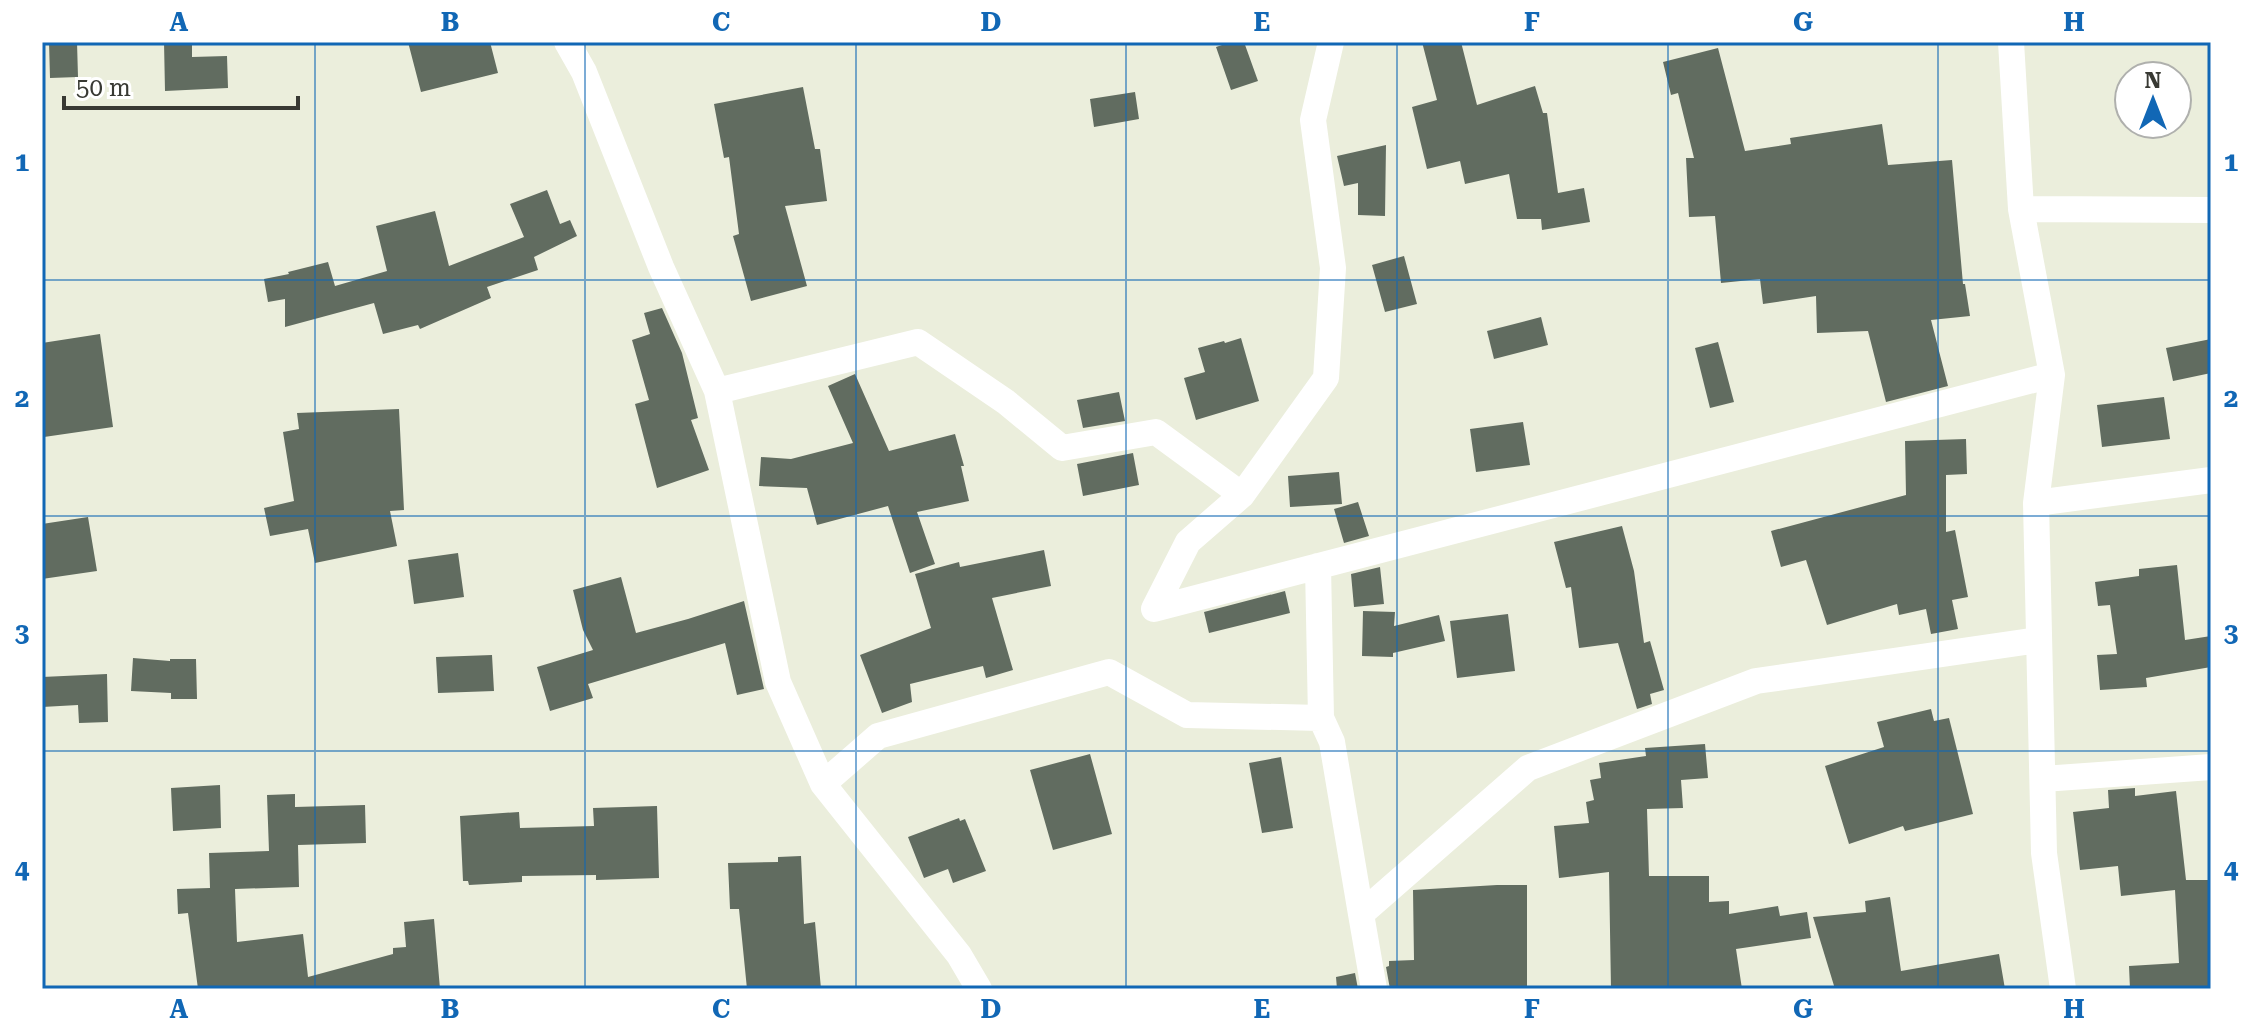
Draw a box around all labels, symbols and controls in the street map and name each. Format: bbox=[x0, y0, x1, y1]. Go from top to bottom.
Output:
text: A bbox=[170, 7, 189, 37]
text: B bbox=[441, 7, 459, 37]
text: C bbox=[712, 7, 730, 37]
text: D bbox=[981, 7, 1001, 37]
text: E bbox=[1254, 7, 1270, 37]
text: F bbox=[1524, 7, 1540, 37]
text: G bbox=[1793, 7, 1813, 37]
text: H bbox=[2063, 7, 2085, 37]
scale bar bbox=[64, 60, 298, 110]
north arrow bbox=[2113, 60, 2193, 140]
text: N bbox=[2145, 68, 2162, 93]
text: 50 m bbox=[76, 74, 131, 102]
text: 1 bbox=[15, 147, 29, 177]
text: 1 bbox=[2224, 147, 2238, 177]
text: 2 bbox=[15, 383, 29, 413]
text: 2 bbox=[2224, 383, 2238, 413]
text: 3 bbox=[15, 618, 29, 648]
text: 3 bbox=[2224, 618, 2238, 648]
text: 4 bbox=[15, 854, 30, 884]
text: 4 bbox=[2224, 854, 2239, 884]
text: A bbox=[170, 994, 189, 1024]
text: B bbox=[441, 994, 459, 1024]
text: C bbox=[712, 994, 730, 1024]
text: D bbox=[981, 994, 1001, 1024]
text: E bbox=[1254, 994, 1270, 1024]
text: F bbox=[1524, 994, 1540, 1024]
text: G bbox=[1793, 994, 1813, 1024]
text: H bbox=[2063, 994, 2085, 1024]

